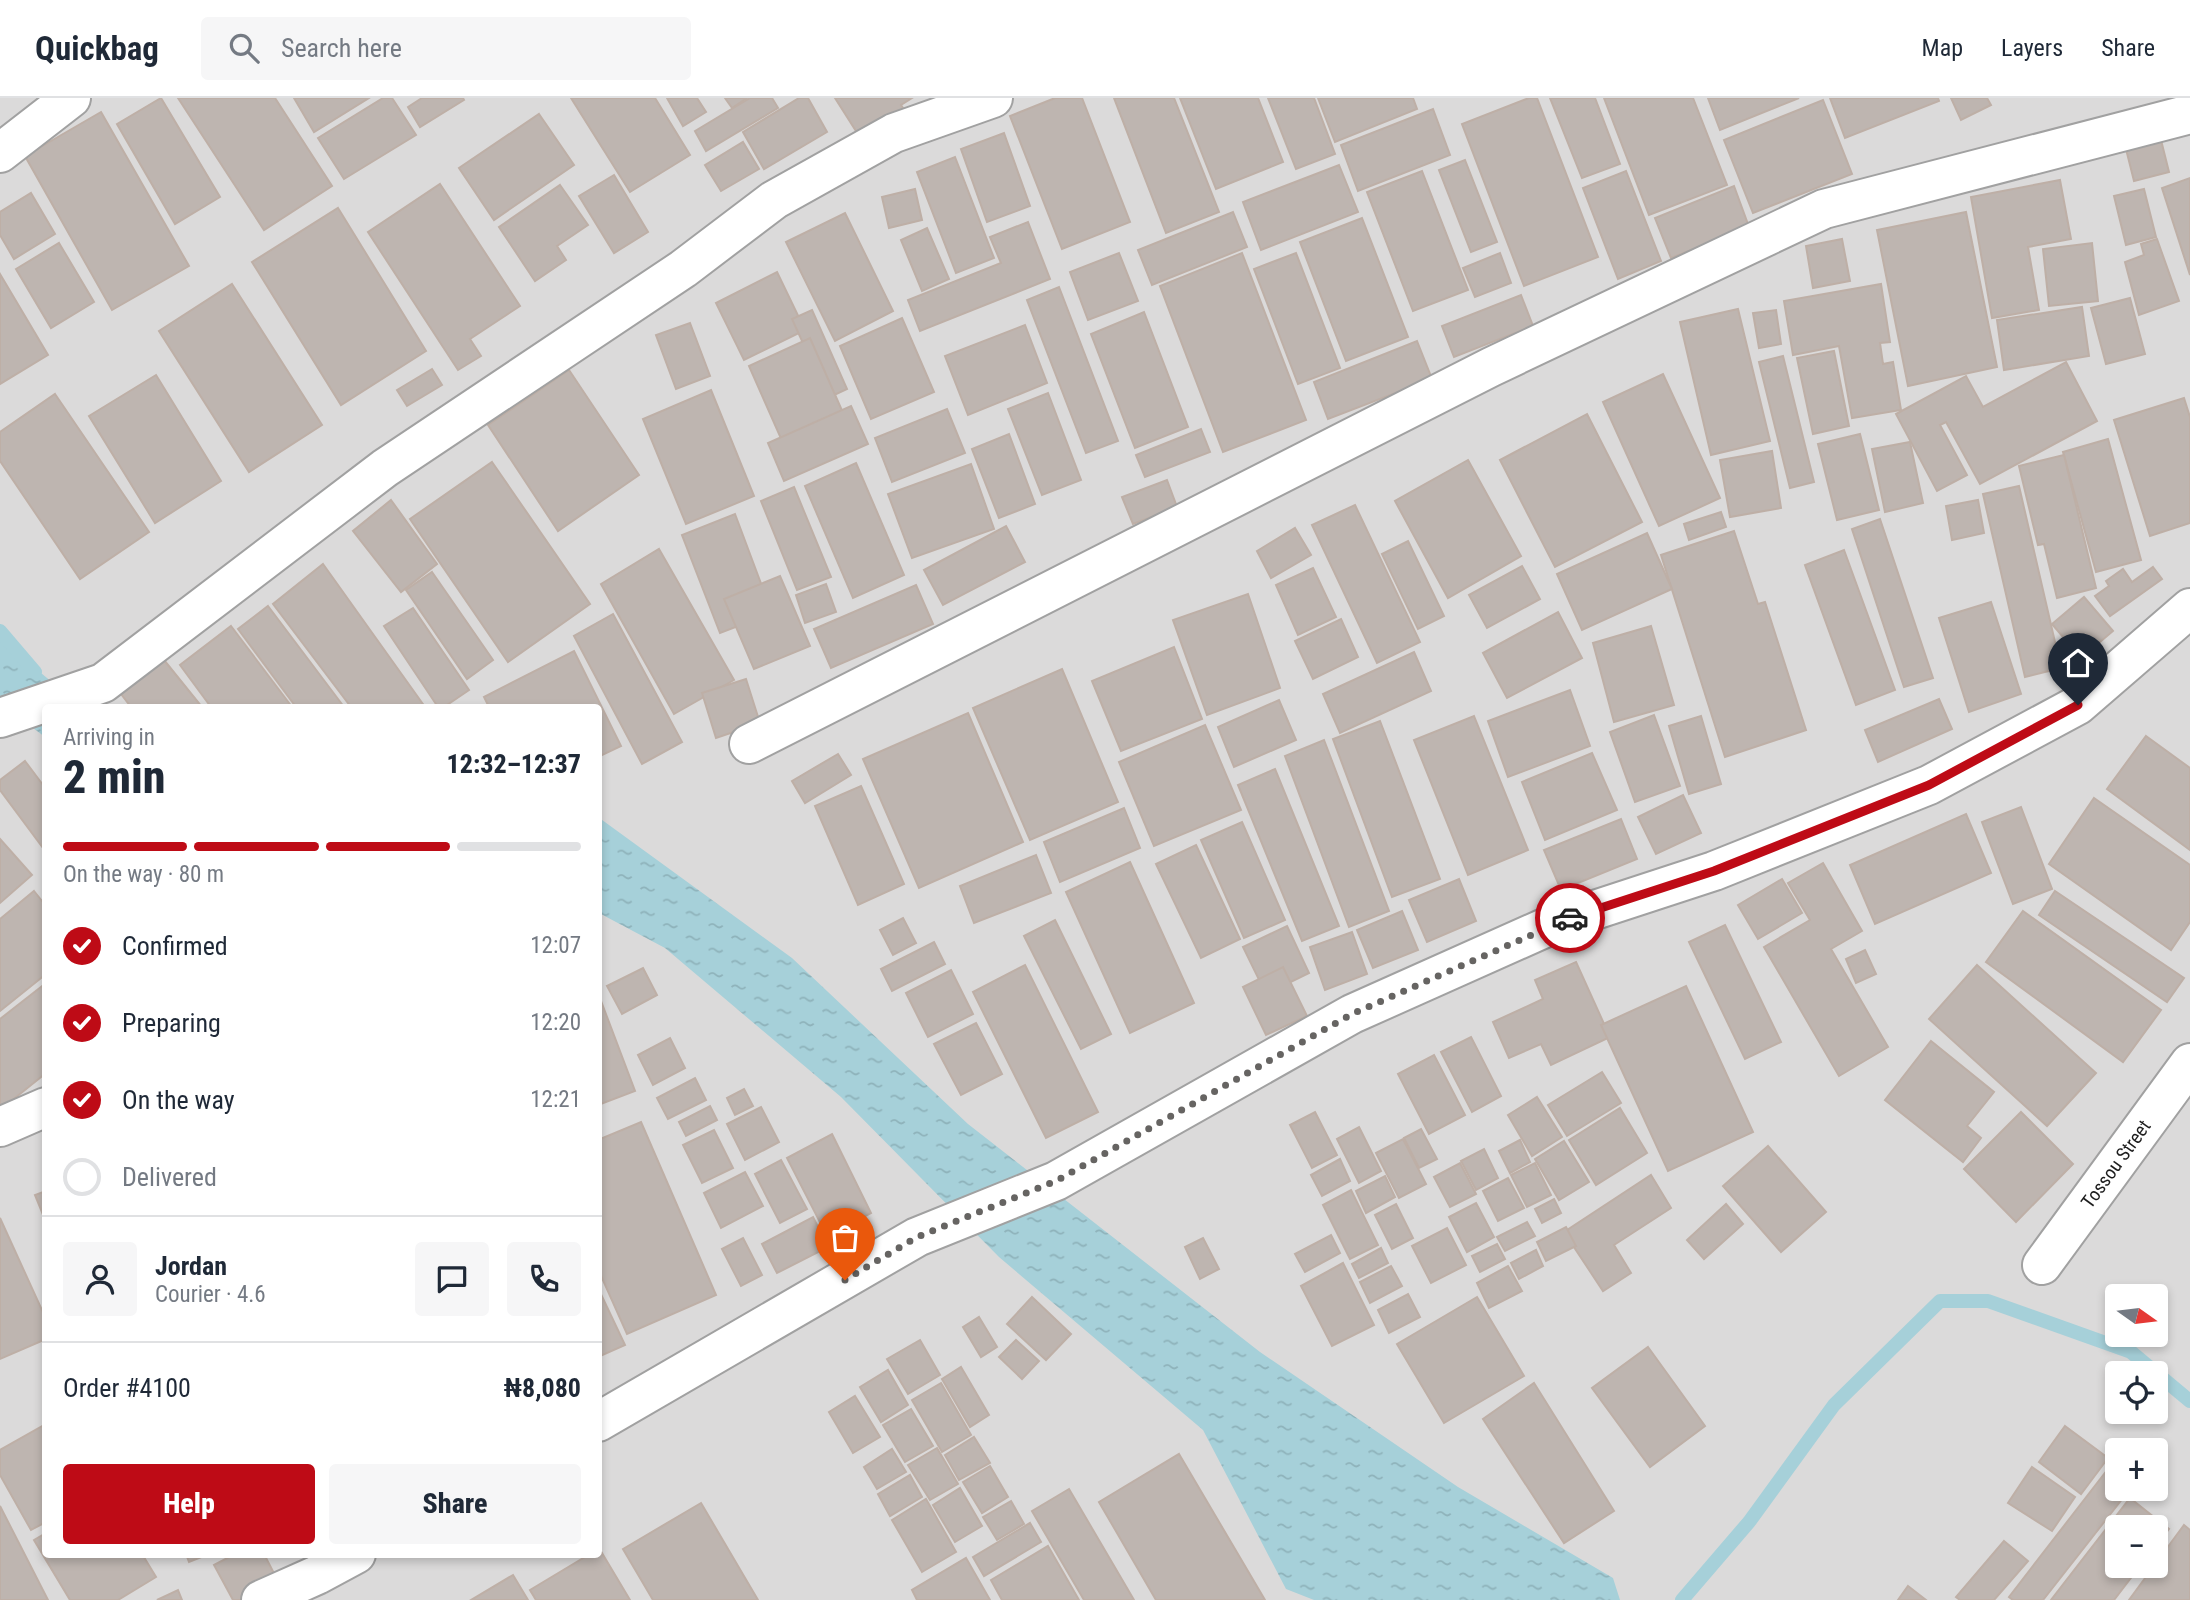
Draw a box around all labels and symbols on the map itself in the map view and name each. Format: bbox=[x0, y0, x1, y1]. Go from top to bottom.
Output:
pin bbox=[2048, 633, 2108, 705]
courier bbox=[1535, 883, 1605, 953]
street label: Tossou Street bbox=[2076, 1115, 2156, 1213]
pin bbox=[815, 1208, 875, 1280]
north arrow bbox=[2105, 1284, 2168, 1348]

